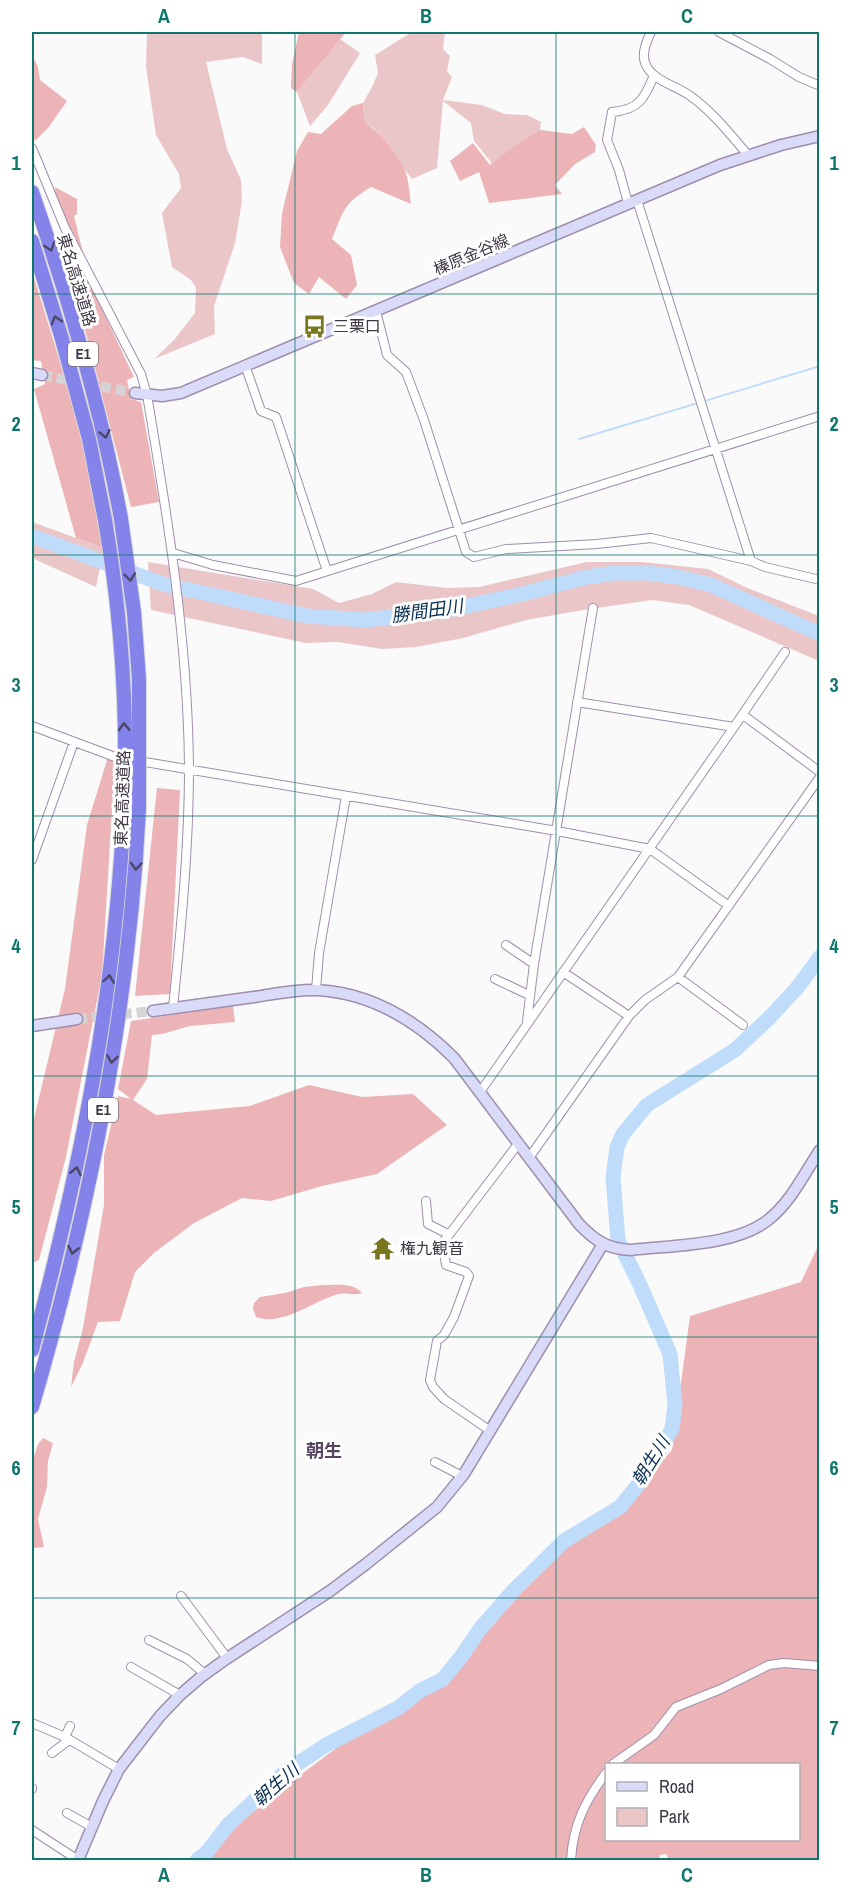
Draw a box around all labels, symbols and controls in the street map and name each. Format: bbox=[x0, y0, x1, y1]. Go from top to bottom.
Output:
text: A bbox=[158, 2, 170, 29]
text: B bbox=[420, 2, 432, 29]
text: C bbox=[681, 2, 693, 29]
text: 1 bbox=[11, 149, 21, 176]
text: 1 bbox=[829, 149, 839, 176]
street label: 榛原金谷線 bbox=[430, 228, 512, 280]
street label: 東名高速道路 bbox=[52, 231, 102, 329]
one-way arrow bbox=[43, 241, 55, 252]
bus stop icon: 三栗口 bbox=[302, 313, 328, 339]
one-way arrow bbox=[51, 315, 63, 326]
place label: 三栗口 bbox=[333, 315, 381, 337]
road number: E1 bbox=[68, 342, 98, 366]
text: 2 bbox=[11, 410, 21, 437]
text: 2 bbox=[829, 410, 839, 437]
one-way arrow bbox=[97, 429, 110, 439]
one-way arrow bbox=[123, 573, 135, 582]
water label: 勝間田川 bbox=[390, 593, 466, 628]
text: 3 bbox=[11, 671, 21, 698]
text: 3 bbox=[829, 671, 839, 698]
one-way arrow bbox=[118, 722, 131, 731]
street label: 東名高速道路 bbox=[109, 750, 135, 846]
one-way arrow bbox=[130, 861, 143, 870]
text: 4 bbox=[11, 932, 21, 959]
text: 4 bbox=[829, 932, 839, 959]
one-way arrow bbox=[103, 974, 115, 984]
one-way arrow bbox=[107, 1055, 119, 1064]
road number: E1 bbox=[88, 1098, 118, 1122]
one-way arrow bbox=[69, 1166, 82, 1176]
text: 5 bbox=[11, 1193, 21, 1220]
text: 5 bbox=[829, 1193, 839, 1220]
temple icon: 権九観音 bbox=[369, 1235, 395, 1261]
place label: 権九観音 bbox=[400, 1237, 464, 1259]
one-way arrow bbox=[68, 1245, 81, 1255]
water label: 朝生川 bbox=[626, 1430, 677, 1490]
district label: 朝生 bbox=[306, 1438, 342, 1463]
text: 6 bbox=[11, 1454, 21, 1481]
text: 6 bbox=[829, 1454, 839, 1481]
text: 7 bbox=[11, 1714, 21, 1741]
text: 7 bbox=[829, 1714, 839, 1741]
water label: 朝生川 bbox=[247, 1756, 306, 1812]
legend bbox=[605, 1763, 800, 1841]
text: Road bbox=[659, 1774, 694, 1799]
text: Park bbox=[659, 1804, 690, 1829]
text: A bbox=[158, 1861, 170, 1888]
text: B bbox=[420, 1861, 432, 1888]
text: C bbox=[681, 1861, 693, 1888]

